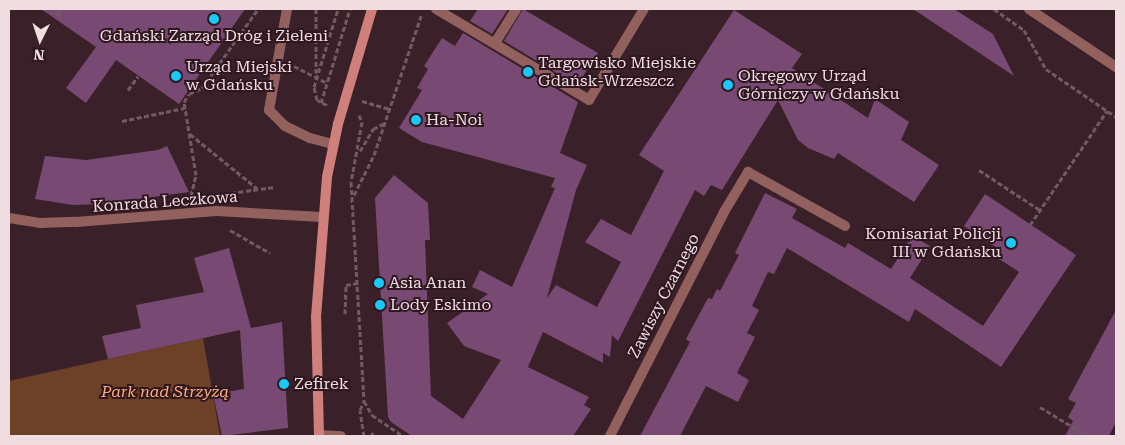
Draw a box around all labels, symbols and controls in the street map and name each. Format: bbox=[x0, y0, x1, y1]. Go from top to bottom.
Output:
marker: Gdański Zarząd Dróg i Zieleni bbox=[208, 13, 220, 25]
north arrow bbox=[15, 15, 65, 65]
place label: Gdański Zarząd Dróg i Zieleni bbox=[100, 26, 328, 46]
text: N bbox=[33, 47, 45, 63]
place label: Targowisko Miejskie Gdańsk-Wrzeszcz bbox=[538, 53, 696, 91]
place label: Urząd Miejski w Gdańsku bbox=[186, 57, 292, 95]
marker: Targowisko Miejskie Gdańsk-Wrzeszcz bbox=[522, 66, 534, 78]
place label: Okręgowy Urząd Górniczy w Gdańsku bbox=[738, 66, 900, 104]
marker: Urząd Miejski w Gdańsku bbox=[170, 70, 182, 82]
marker: Okręgowy Urząd Górniczy w Gdańsku bbox=[722, 79, 734, 91]
place label: Ha-Noi bbox=[426, 110, 482, 130]
marker: Ha-Noi bbox=[410, 114, 422, 126]
street label: Konrada Leczkowa bbox=[92, 187, 238, 217]
place label: Komisariat Policji III w Gdańsku bbox=[865, 224, 1001, 262]
street label: Zawiszy Czarnego bbox=[624, 230, 704, 362]
marker: Komisariat Policji III w Gdańsku bbox=[1005, 237, 1017, 249]
place label: Asia Anan bbox=[389, 273, 466, 293]
marker: Asia Anan bbox=[373, 277, 385, 289]
place label: Lody Eskimo bbox=[390, 295, 491, 315]
marker: Lody Eskimo bbox=[374, 299, 386, 311]
place label: Zefirek bbox=[294, 374, 349, 394]
marker: Zefirek bbox=[278, 378, 290, 390]
park label: Park nad Strzyżą bbox=[101, 382, 229, 402]

